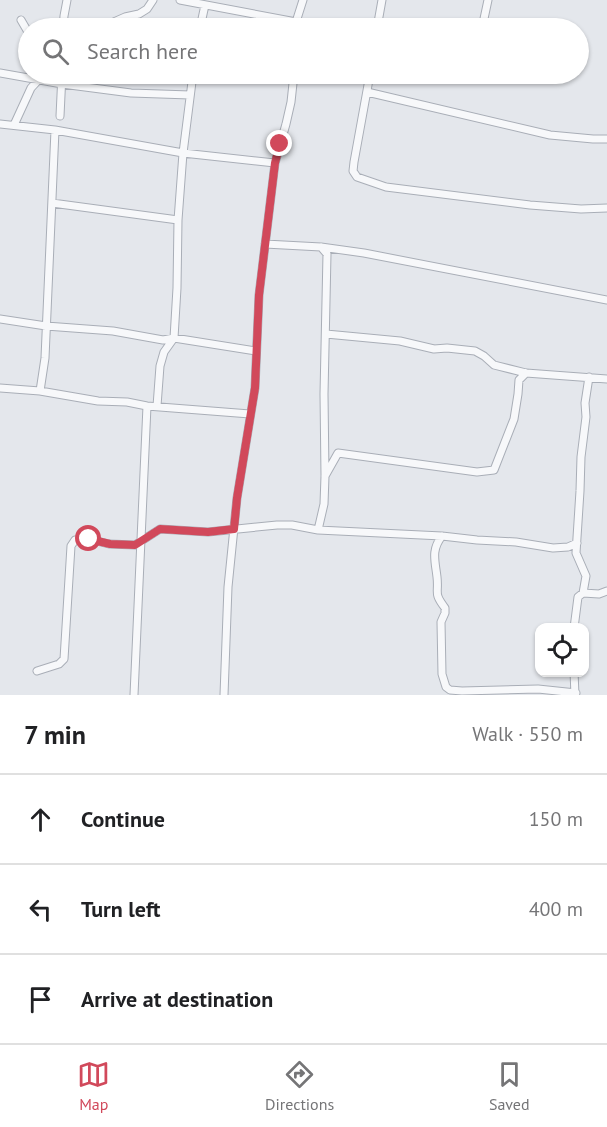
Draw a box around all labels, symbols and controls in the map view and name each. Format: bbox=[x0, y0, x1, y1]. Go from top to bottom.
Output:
search box bbox=[18, 18, 589, 84]
icon: search bbox=[39, 35, 72, 68]
text: Search here bbox=[87, 37, 198, 65]
route end bbox=[266, 130, 292, 156]
route start bbox=[75, 525, 101, 551]
map controls bbox=[535, 623, 589, 677]
button: locate bbox=[535, 623, 589, 677]
text: 7 min bbox=[24, 718, 86, 751]
text: Walk · 550 m bbox=[472, 721, 583, 747]
icon: ahead bbox=[24, 803, 57, 836]
text: Continue bbox=[81, 805, 165, 833]
text: 150 m bbox=[529, 806, 583, 832]
icon: left bbox=[24, 893, 57, 926]
text: Turn left bbox=[81, 895, 161, 923]
text: 400 m bbox=[529, 896, 583, 922]
icon: arrive bbox=[24, 983, 57, 1016]
text: Arrive at destination bbox=[81, 985, 273, 1013]
tab: Map bbox=[77, 1058, 110, 1114]
tab: Directions bbox=[265, 1058, 334, 1114]
tab: Saved bbox=[489, 1058, 530, 1114]

